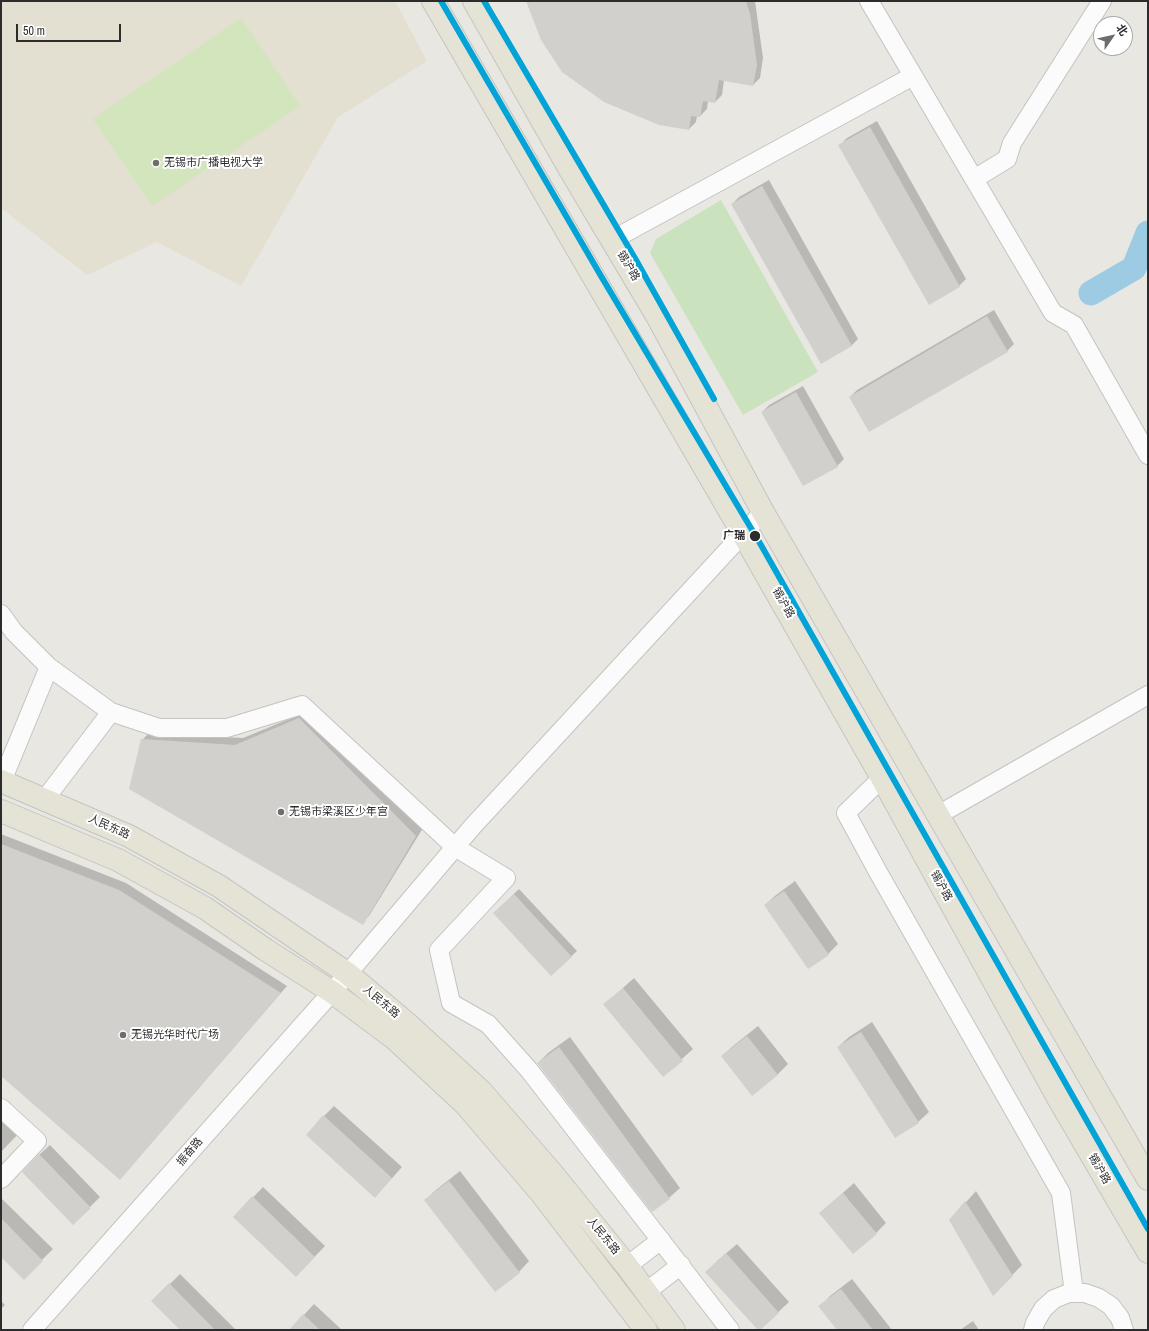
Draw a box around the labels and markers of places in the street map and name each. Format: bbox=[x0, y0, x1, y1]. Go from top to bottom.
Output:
place label: 无锡市广播电视大学 bbox=[164, 156, 263, 170]
marker: 无锡市广播电视大学 bbox=[151, 158, 161, 168]
place label: 广瑞 bbox=[723, 529, 745, 543]
marker: 广瑞 bbox=[748, 529, 762, 543]
place label: 无锡市梁溪区少年宫 bbox=[289, 805, 388, 819]
marker: 无锡市梁溪区少年宫 bbox=[276, 807, 286, 817]
place label: 无锡光华时代广场 bbox=[131, 1028, 219, 1042]
marker: 无锡光华时代广场 bbox=[118, 1030, 128, 1040]

